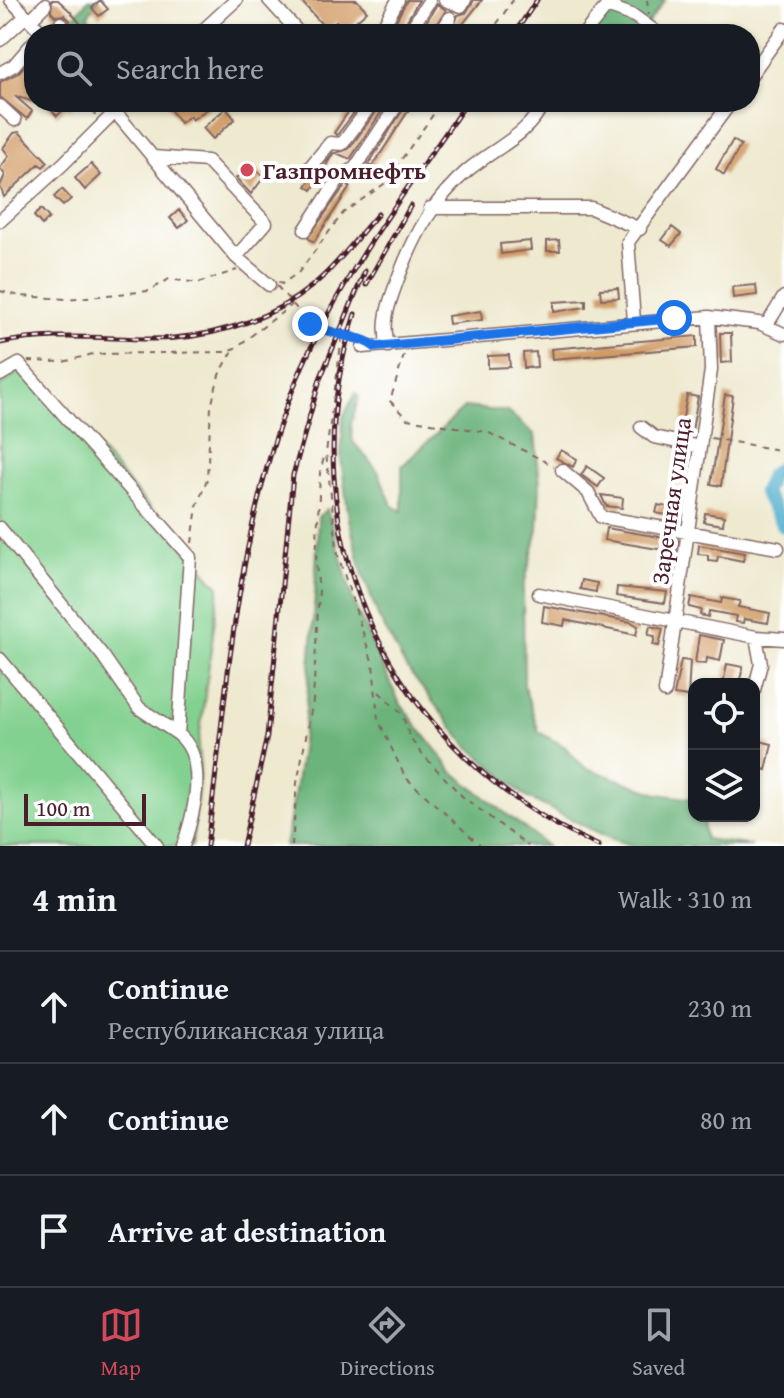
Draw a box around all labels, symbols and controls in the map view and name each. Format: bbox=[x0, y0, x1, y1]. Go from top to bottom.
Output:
search box bbox=[24, 24, 760, 112]
icon: search bbox=[52, 46, 96, 90]
text: Search here bbox=[116, 46, 264, 90]
place label: Газпромнефть bbox=[263, 153, 426, 188]
marker: Газпромнефть bbox=[238, 161, 256, 179]
route start bbox=[656, 300, 692, 336]
route end bbox=[292, 306, 328, 342]
street label: Заречная улица bbox=[642, 415, 700, 587]
map controls bbox=[688, 678, 760, 822]
button: locate bbox=[688, 678, 760, 750]
button: layers bbox=[688, 750, 760, 822]
scale bar bbox=[24, 790, 146, 826]
text: 100 m bbox=[36, 792, 91, 824]
text: 4 min bbox=[32, 874, 117, 923]
text: Walk · 310 m bbox=[618, 879, 752, 918]
text: Continue bbox=[108, 966, 229, 1010]
icon: ahead bbox=[32, 985, 76, 1029]
text: 230 m bbox=[687, 988, 752, 1027]
text: Республиканская улица bbox=[108, 1010, 384, 1049]
icon: ahead bbox=[32, 1097, 76, 1141]
text: Continue bbox=[108, 1097, 229, 1141]
text: 80 m bbox=[700, 1100, 752, 1139]
icon: arrive bbox=[32, 1209, 76, 1253]
text: Arrive at destination bbox=[108, 1209, 386, 1253]
tab: Map bbox=[99, 1303, 143, 1383]
tab: Directions bbox=[340, 1303, 435, 1383]
tab: Saved bbox=[632, 1303, 685, 1383]

